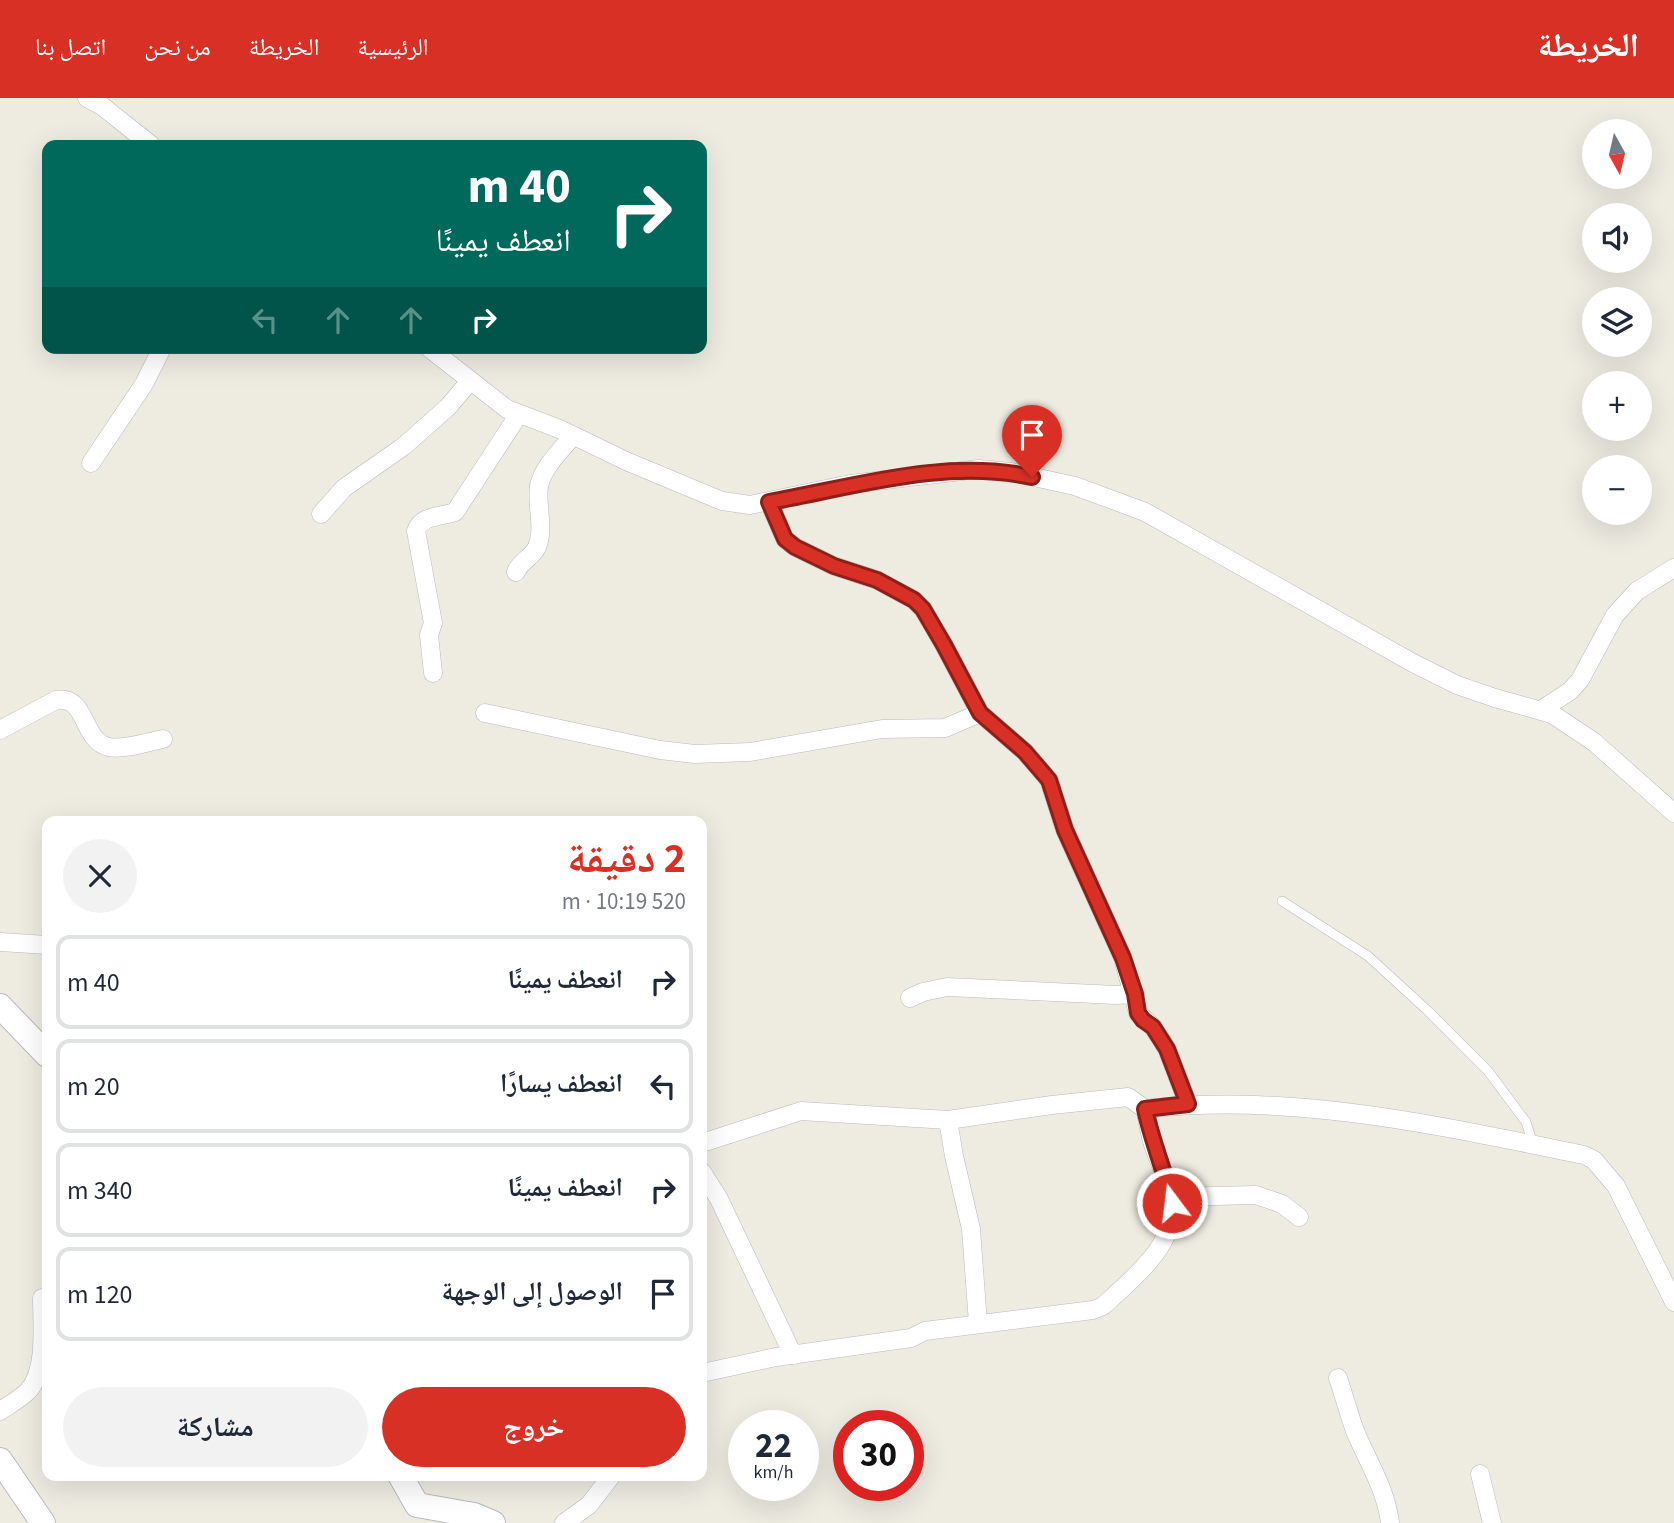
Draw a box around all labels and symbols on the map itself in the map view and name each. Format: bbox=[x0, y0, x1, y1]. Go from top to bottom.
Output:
north arrow bbox=[1582, 119, 1652, 189]
pin bbox=[1002, 405, 1062, 477]
position arrow bbox=[1135, 1166, 1209, 1240]
speed limit sign: 30 bbox=[833, 1410, 924, 1501]

